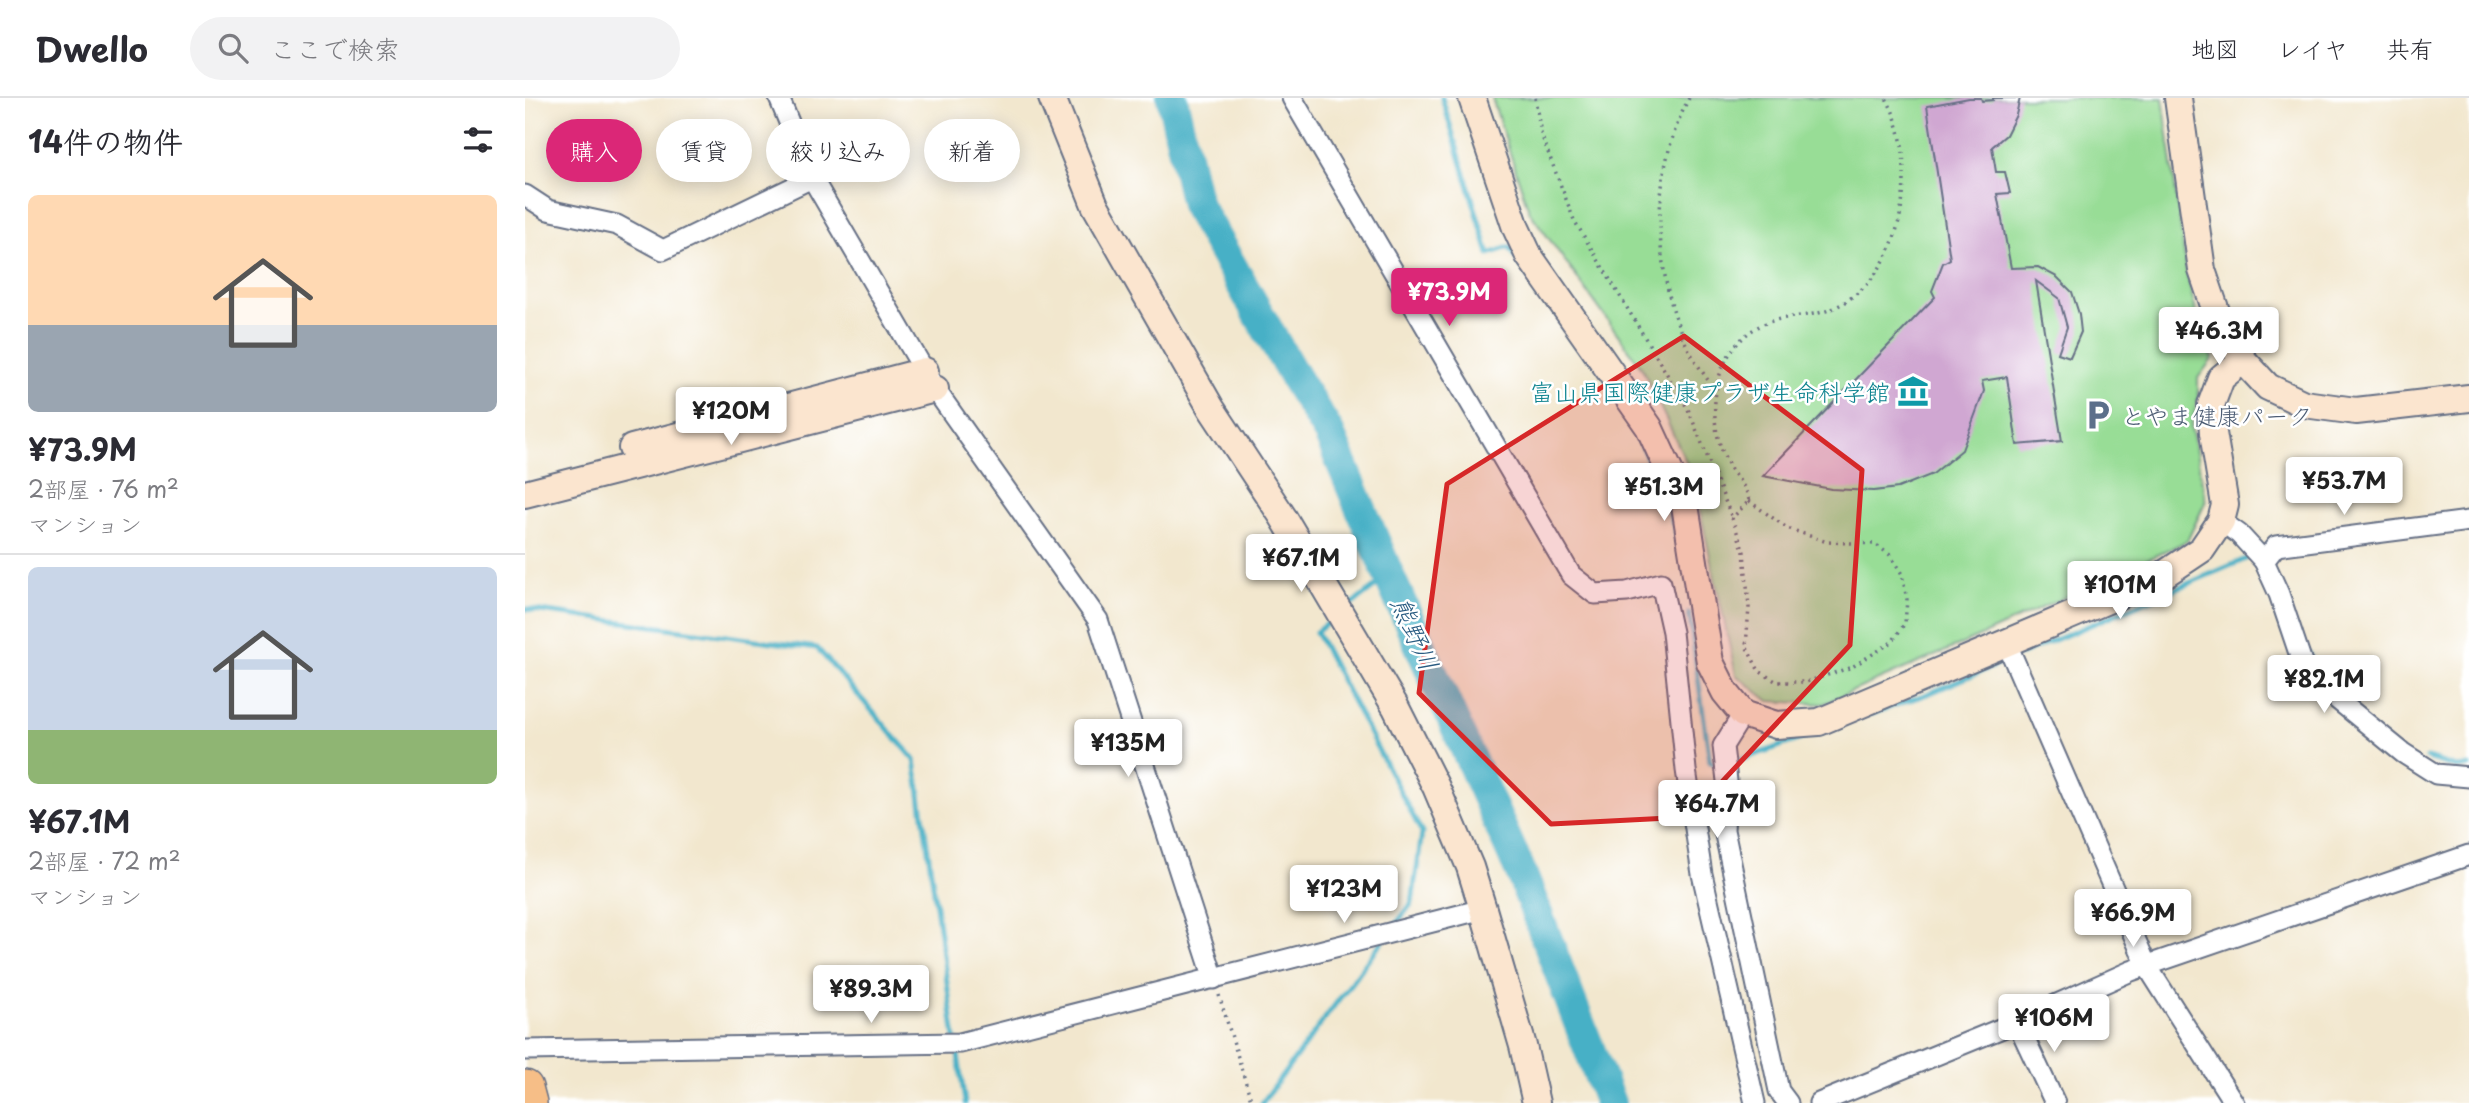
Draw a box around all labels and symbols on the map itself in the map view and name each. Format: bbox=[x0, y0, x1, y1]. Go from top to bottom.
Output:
pin: ¥73.9M bbox=[1392, 268, 1506, 328]
pin: ¥46.3M bbox=[2162, 308, 2276, 367]
place label: 富山県国際健康プラザ生命科学館 bbox=[1530, 373, 1890, 409]
museum icon: 富山県国際健康プラザ生命科学館 bbox=[1896, 374, 1930, 408]
pin: ¥120M bbox=[682, 388, 780, 447]
place label: とやま健康パーク bbox=[2121, 397, 2313, 433]
parking icon: とやま健康パーク bbox=[2081, 398, 2115, 432]
pin: ¥53.7M bbox=[2287, 458, 2401, 517]
pin: ¥51.3M bbox=[1607, 464, 1721, 523]
pin: ¥67.1M bbox=[1244, 534, 1358, 594]
pin: ¥101M bbox=[2071, 561, 2169, 621]
water label: 熊野川 bbox=[1382, 589, 1450, 677]
pin: ¥82.1M bbox=[2267, 656, 2381, 715]
pin: ¥135M bbox=[1079, 720, 1177, 779]
pin: ¥64.7M bbox=[1660, 780, 1774, 840]
pin: ¥123M bbox=[1295, 866, 1393, 925]
pin: ¥66.9M bbox=[2076, 890, 2190, 949]
pin: ¥89.3M bbox=[814, 965, 928, 1025]
pin: ¥106M bbox=[2005, 995, 2103, 1054]

